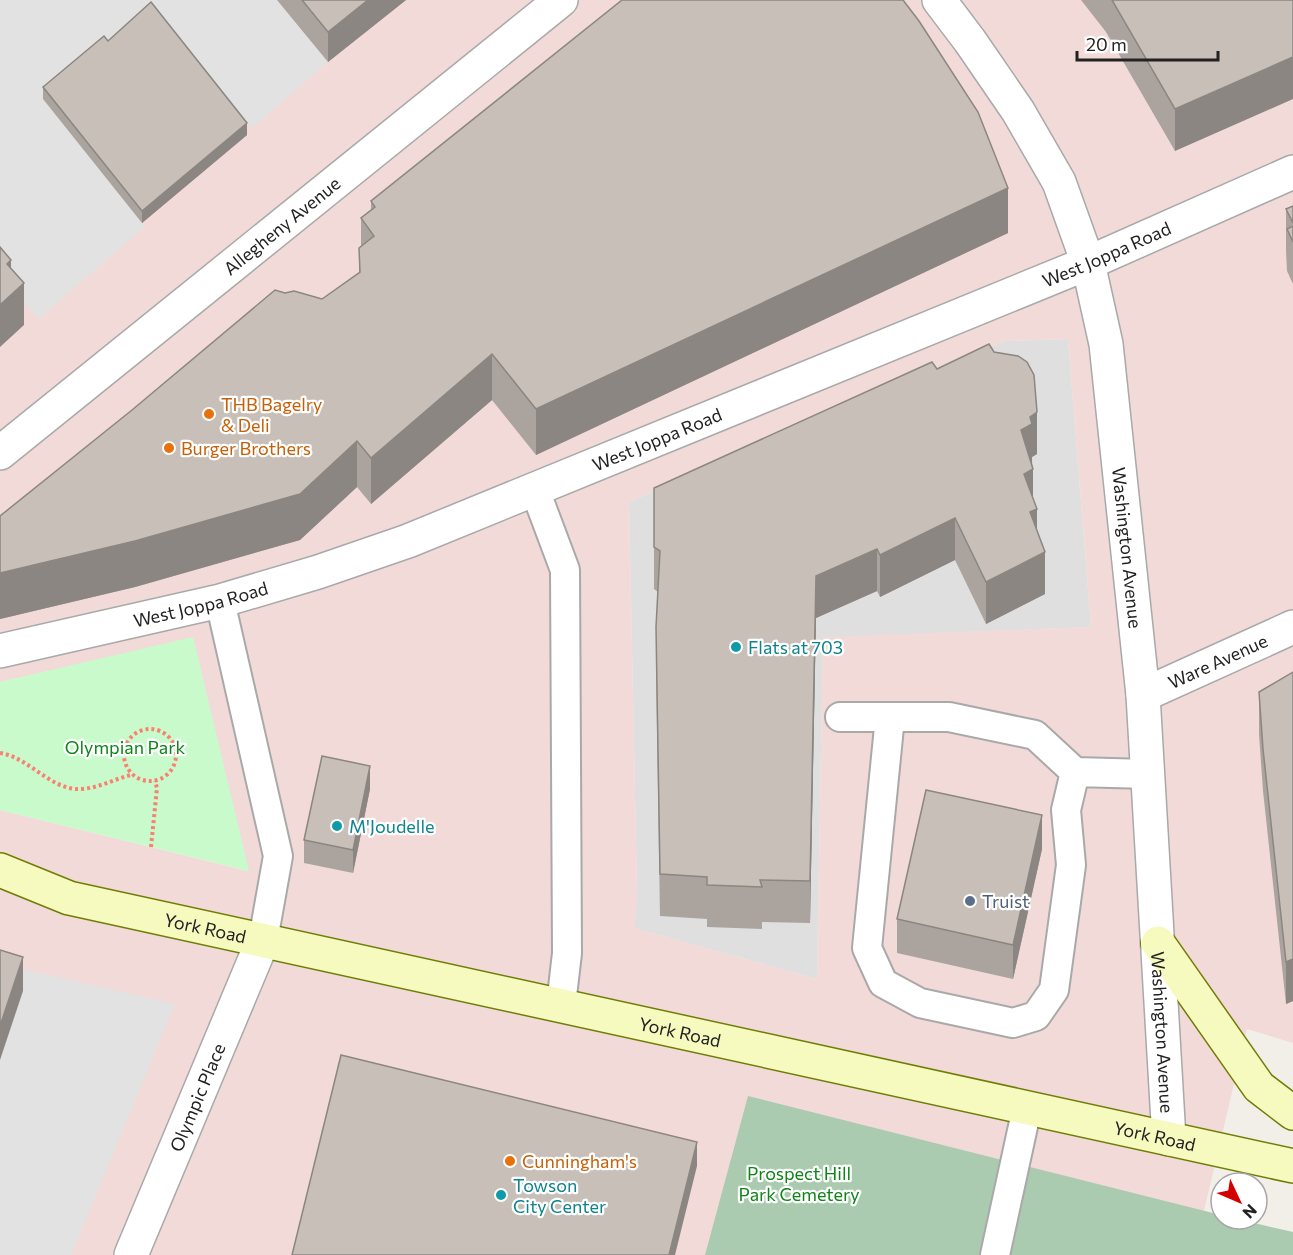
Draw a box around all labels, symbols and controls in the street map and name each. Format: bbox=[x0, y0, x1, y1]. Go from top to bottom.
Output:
scale bar bbox=[1077, 24, 1218, 62]
text: 20 m bbox=[1086, 33, 1127, 55]
street label: Allegheny Avenue bbox=[219, 172, 344, 279]
street label: West Joppa Road bbox=[1039, 217, 1174, 292]
place label: THB Bagelry & Deli bbox=[221, 393, 322, 436]
street label: West Joppa Road bbox=[589, 403, 725, 475]
marker: THB Bagelry & Deli bbox=[202, 407, 216, 421]
place label: Burger Brothers bbox=[181, 437, 311, 459]
marker: Burger Brothers bbox=[162, 441, 176, 455]
street label: Washington Avenue bbox=[1108, 466, 1147, 629]
street label: West Joppa Road bbox=[131, 576, 270, 631]
street label: Ware Avenue bbox=[1165, 629, 1271, 693]
place label: Flats at 703 bbox=[748, 636, 843, 658]
marker: Flats at 703 bbox=[729, 640, 743, 654]
park label: Olympian Park bbox=[65, 736, 185, 758]
place label: M'Joudelle bbox=[349, 815, 434, 837]
marker: M'Joudelle bbox=[330, 819, 344, 833]
place label: Truist bbox=[982, 890, 1029, 912]
marker: Truist bbox=[963, 894, 977, 908]
street label: York Road bbox=[162, 908, 248, 948]
street label: Washington Avenue bbox=[1147, 951, 1178, 1114]
street label: York Road bbox=[637, 1012, 723, 1051]
street label: Olympic Place bbox=[165, 1040, 230, 1155]
street label: York Road bbox=[1112, 1116, 1198, 1155]
place label: Cunningham's bbox=[522, 1150, 637, 1172]
marker: Cunningham's bbox=[503, 1154, 517, 1168]
park label: Prospect Hill Park Cemetery bbox=[738, 1162, 860, 1205]
north arrow bbox=[1209, 1171, 1269, 1231]
place label: Towson City Center bbox=[513, 1174, 606, 1217]
marker: Towson City Center bbox=[494, 1188, 508, 1202]
text: N bbox=[1239, 1201, 1261, 1223]

